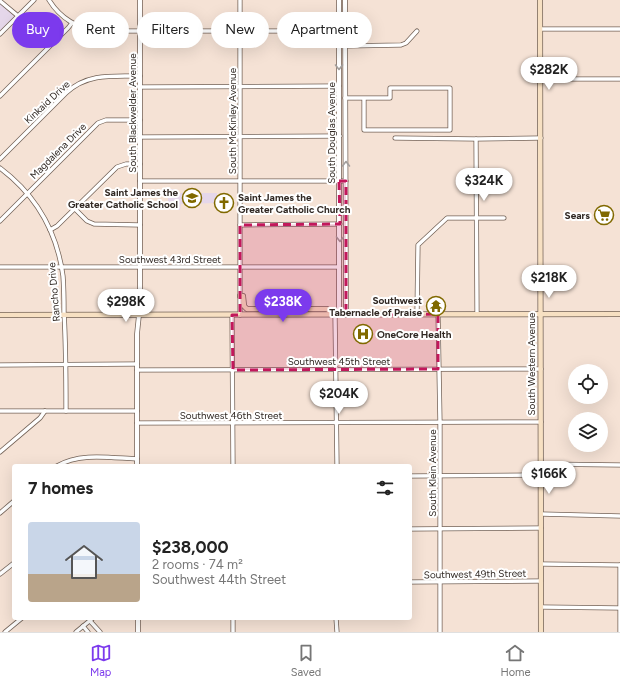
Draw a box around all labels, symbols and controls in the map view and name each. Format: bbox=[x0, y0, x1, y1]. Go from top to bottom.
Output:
chip: Buy bbox=[12, 12, 64, 48]
chip: Rent bbox=[72, 12, 129, 48]
chip: Filters bbox=[137, 12, 203, 48]
chip: New bbox=[211, 12, 269, 48]
chip: Apartment bbox=[277, 12, 372, 48]
street label: South Blackwelder Avenue bbox=[126, 53, 139, 173]
pin: $282K bbox=[521, 57, 577, 91]
text: $282K bbox=[530, 62, 568, 77]
one-way arrow bbox=[335, 64, 343, 70]
street label: South McKinley Avenue bbox=[226, 67, 239, 174]
street label: Kinkaid Drive bbox=[21, 77, 73, 126]
street label: South Douglas Avenue bbox=[325, 82, 338, 184]
street label: Magdalena Drive bbox=[27, 120, 89, 182]
one-way arrow bbox=[342, 161, 350, 167]
pin: $324K bbox=[456, 168, 512, 202]
text: $324K bbox=[465, 173, 503, 188]
place label: Saint James the Greater Catholic School bbox=[68, 186, 178, 211]
school or university icon: Saint James the Greater Catholic School bbox=[181, 187, 203, 209]
place label: Saint James the Greater Catholic Church bbox=[238, 191, 351, 216]
church icon: Saint James the Greater Catholic Church bbox=[213, 192, 235, 214]
supermarket icon: Sears bbox=[593, 204, 615, 226]
place label: Sears bbox=[565, 209, 590, 222]
one-way arrow bbox=[335, 236, 344, 242]
street label: Southwest 43rd Street bbox=[119, 253, 221, 266]
street label: Rancho Drive bbox=[45, 261, 63, 322]
pin: $218K bbox=[521, 265, 577, 299]
text: $218K bbox=[531, 270, 567, 285]
pin: $298K bbox=[98, 289, 154, 323]
pin: $238K bbox=[255, 289, 311, 323]
text: $298K bbox=[107, 294, 145, 309]
text: $238K bbox=[264, 294, 302, 309]
place label: Southwest Tabernacle of Praise bbox=[329, 294, 422, 319]
temple icon: Southwest Tabernacle of Praise bbox=[425, 295, 447, 317]
street label: South Western Avenue bbox=[525, 312, 538, 416]
hospital icon: OneCore Health bbox=[352, 323, 374, 345]
place label: OneCore Health bbox=[377, 328, 452, 341]
street label: Southwest 45th Street bbox=[288, 355, 391, 368]
map controls bbox=[568, 364, 608, 452]
button: locate bbox=[568, 364, 608, 404]
pin: $204K bbox=[311, 381, 367, 415]
text: $204K bbox=[319, 386, 359, 401]
street label: Southwest 46th Street bbox=[180, 409, 283, 422]
button: layers bbox=[568, 412, 608, 452]
street label: South Klein Avenue bbox=[426, 429, 439, 517]
pin: $166K bbox=[521, 461, 577, 495]
text: $166K bbox=[531, 466, 567, 481]
icon: filters bbox=[374, 477, 396, 499]
text: 7 homes bbox=[28, 478, 93, 498]
text: $238,000 bbox=[152, 537, 229, 557]
icon: home bbox=[60, 538, 108, 586]
text: 2 rooms · 74 m² bbox=[152, 557, 243, 572]
street label: Southwest 49th Street bbox=[424, 567, 527, 581]
text: Southwest 44th Street bbox=[152, 572, 286, 587]
tab: Map bbox=[90, 642, 112, 679]
tab: Saved bbox=[291, 642, 321, 679]
tab: Home bbox=[500, 642, 530, 679]

